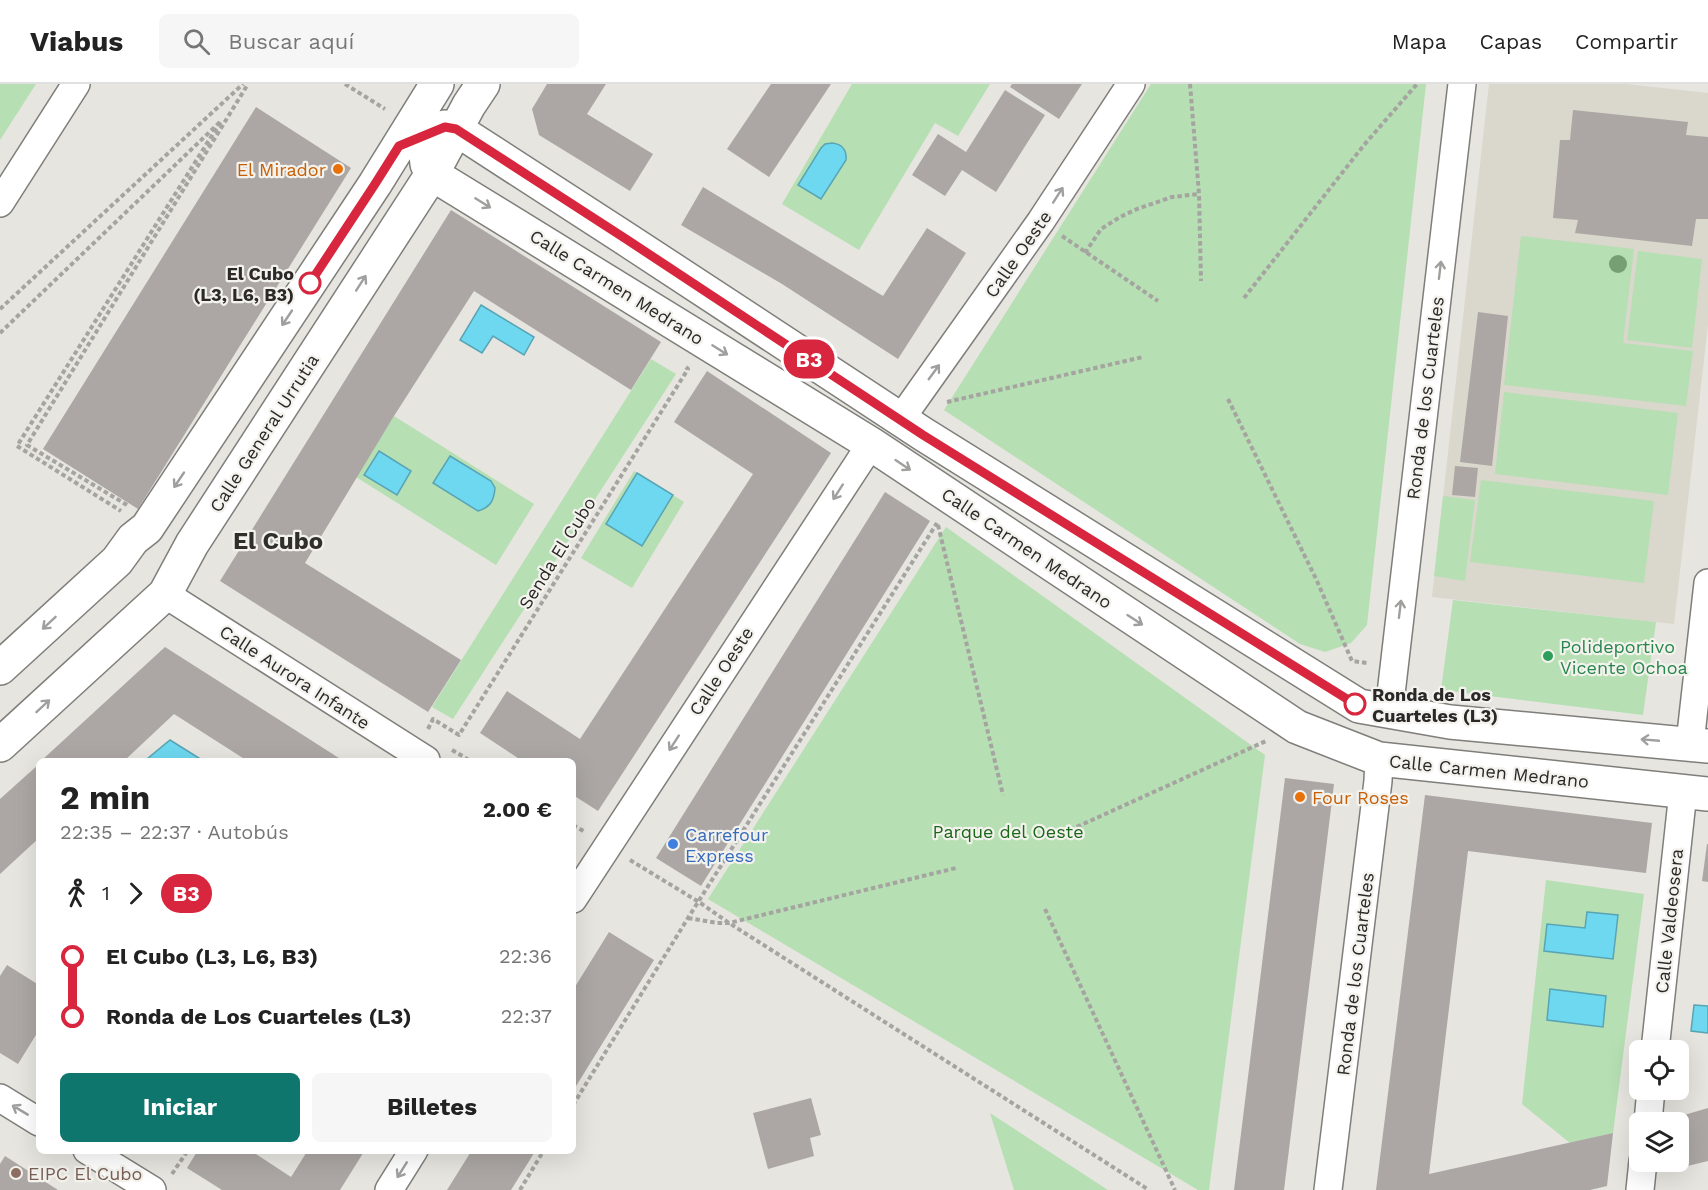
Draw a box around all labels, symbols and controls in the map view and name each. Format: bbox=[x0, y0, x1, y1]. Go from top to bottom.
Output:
search box bbox=[159, 14, 579, 68]
text: Viabus bbox=[30, 25, 123, 58]
icon: search bbox=[180, 25, 213, 58]
text: Buscar aquí bbox=[228, 29, 354, 54]
text: Mapa bbox=[1392, 29, 1447, 54]
text: Capas bbox=[1480, 29, 1542, 54]
text: Compartir bbox=[1575, 29, 1678, 54]
place label: El Mirador bbox=[237, 159, 326, 180]
marker: El Mirador bbox=[331, 162, 345, 176]
one-way arrow bbox=[1052, 187, 1065, 204]
one-way arrow bbox=[474, 198, 491, 210]
street label: Calle Oeste bbox=[980, 206, 1056, 302]
street label: Calle Carmen Medrano bbox=[526, 225, 708, 349]
one-way arrow bbox=[1435, 260, 1446, 280]
place label: El Cubo (L3, L6, B3) bbox=[193, 263, 294, 305]
marker: El Cubo (L3, L6, B3) bbox=[299, 272, 321, 294]
one-way arrow bbox=[355, 275, 367, 292]
street label: Ronda de los Cuarteles bbox=[1402, 295, 1448, 501]
one-way arrow bbox=[281, 309, 293, 325]
line badge: B3 bbox=[782, 340, 836, 378]
one-way arrow bbox=[711, 345, 728, 357]
text: B3 bbox=[796, 347, 822, 372]
street label: Calle General Urrutia bbox=[205, 350, 323, 516]
one-way arrow bbox=[928, 365, 940, 381]
one-way arrow bbox=[894, 459, 911, 471]
one-way arrow bbox=[173, 471, 185, 488]
street label: Calle Carmen Medrano bbox=[938, 483, 1116, 613]
one-way arrow bbox=[832, 484, 845, 501]
street label: Senda El Cubo bbox=[514, 493, 600, 613]
district label: El Cubo bbox=[233, 527, 323, 555]
one-way arrow bbox=[1395, 600, 1406, 620]
one-way arrow bbox=[1126, 614, 1143, 626]
one-way arrow bbox=[41, 616, 56, 631]
street label: Calle Aurora Infante bbox=[216, 621, 374, 733]
street label: Calle Oeste bbox=[685, 623, 757, 719]
place label: Polideportivo Vicente Ochoa bbox=[1560, 636, 1688, 678]
marker: Polideportivo Vicente Ochoa bbox=[1541, 649, 1555, 663]
place label: Ronda de Los Cuarteles (L3) bbox=[1372, 684, 1498, 726]
marker: Ronda de Los Cuarteles (L3) bbox=[1344, 693, 1366, 715]
one-way arrow bbox=[35, 699, 50, 713]
one-way arrow bbox=[1640, 734, 1660, 745]
one-way arrow bbox=[668, 735, 680, 751]
street label: Calle Carmen Medrano bbox=[1388, 750, 1590, 792]
text: 2 min bbox=[60, 778, 150, 817]
place label: Four Roses bbox=[1312, 787, 1409, 808]
marker: Four Roses bbox=[1293, 790, 1307, 804]
text: 2.00 € bbox=[483, 797, 552, 822]
text: 22:35 – 22:37 · Autobús bbox=[60, 820, 289, 844]
park label: Parque del Oeste bbox=[932, 821, 1084, 842]
place label: Carrefour Express bbox=[685, 824, 768, 866]
marker: Carrefour Express bbox=[666, 837, 680, 851]
street label: Calle Valdeosera bbox=[1651, 848, 1687, 994]
street label: Ronda de los Cuarteles bbox=[1332, 871, 1378, 1077]
icon: walk bbox=[60, 877, 93, 910]
icon: forward bbox=[119, 877, 152, 910]
text: 1 bbox=[102, 881, 110, 905]
text: B3 bbox=[173, 881, 200, 906]
text: El Cubo (L3, L6, B3) bbox=[106, 944, 318, 969]
text: 22:36 bbox=[499, 944, 552, 968]
text: Ronda de Los Cuarteles (L3) bbox=[106, 1004, 412, 1029]
text: 22:37 bbox=[501, 1004, 552, 1028]
map controls bbox=[1629, 1040, 1689, 1172]
button: locate bbox=[1629, 1040, 1689, 1100]
button: Iniciar bbox=[60, 1073, 300, 1142]
button: Billetes bbox=[312, 1073, 552, 1142]
one-way arrow bbox=[11, 1103, 28, 1116]
button: layers bbox=[1629, 1112, 1689, 1172]
one-way arrow bbox=[395, 1161, 407, 1178]
place label: EIPC El Cubo bbox=[28, 1163, 142, 1184]
marker: EIPC El Cubo bbox=[9, 1166, 23, 1180]

